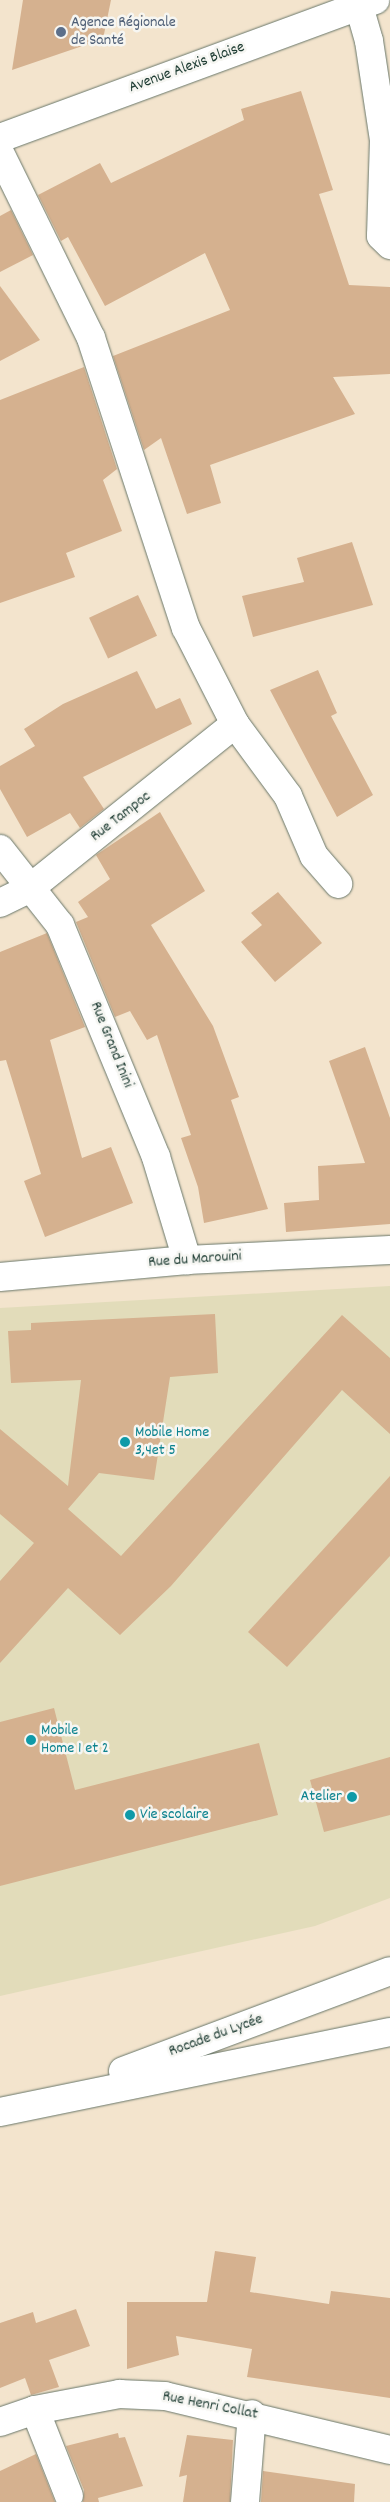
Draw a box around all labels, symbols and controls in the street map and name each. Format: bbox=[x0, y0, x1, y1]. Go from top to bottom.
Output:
place label: Agence Régionale de Santé bbox=[71, 13, 176, 51]
marker: Agence Régionale de Santé bbox=[55, 26, 67, 38]
street label: Avenue Alexis Blaise bbox=[126, 38, 248, 98]
street label: Rue Tampoc bbox=[87, 788, 155, 846]
street label: Rue Grand Inini bbox=[85, 999, 137, 1091]
street label: Rue du Marouini bbox=[148, 1247, 242, 1273]
place label: Mobile Home 3,4et 5 bbox=[135, 1423, 209, 1461]
marker: Mobile Home 3,4et 5 bbox=[119, 1436, 131, 1448]
place label: Mobile Home 1 et 2 bbox=[41, 1721, 109, 1759]
marker: Mobile Home 1 et 2 bbox=[25, 1734, 37, 1746]
place label: Atelier bbox=[301, 1787, 342, 1807]
marker: Atelier bbox=[346, 1791, 358, 1803]
place label: Vie scolaire bbox=[140, 1805, 209, 1825]
marker: Vie scolaire bbox=[124, 1809, 136, 1821]
street label: Rocade du Lycée bbox=[166, 2010, 266, 2062]
street label: Rue Henri Collat bbox=[161, 2387, 259, 2425]

